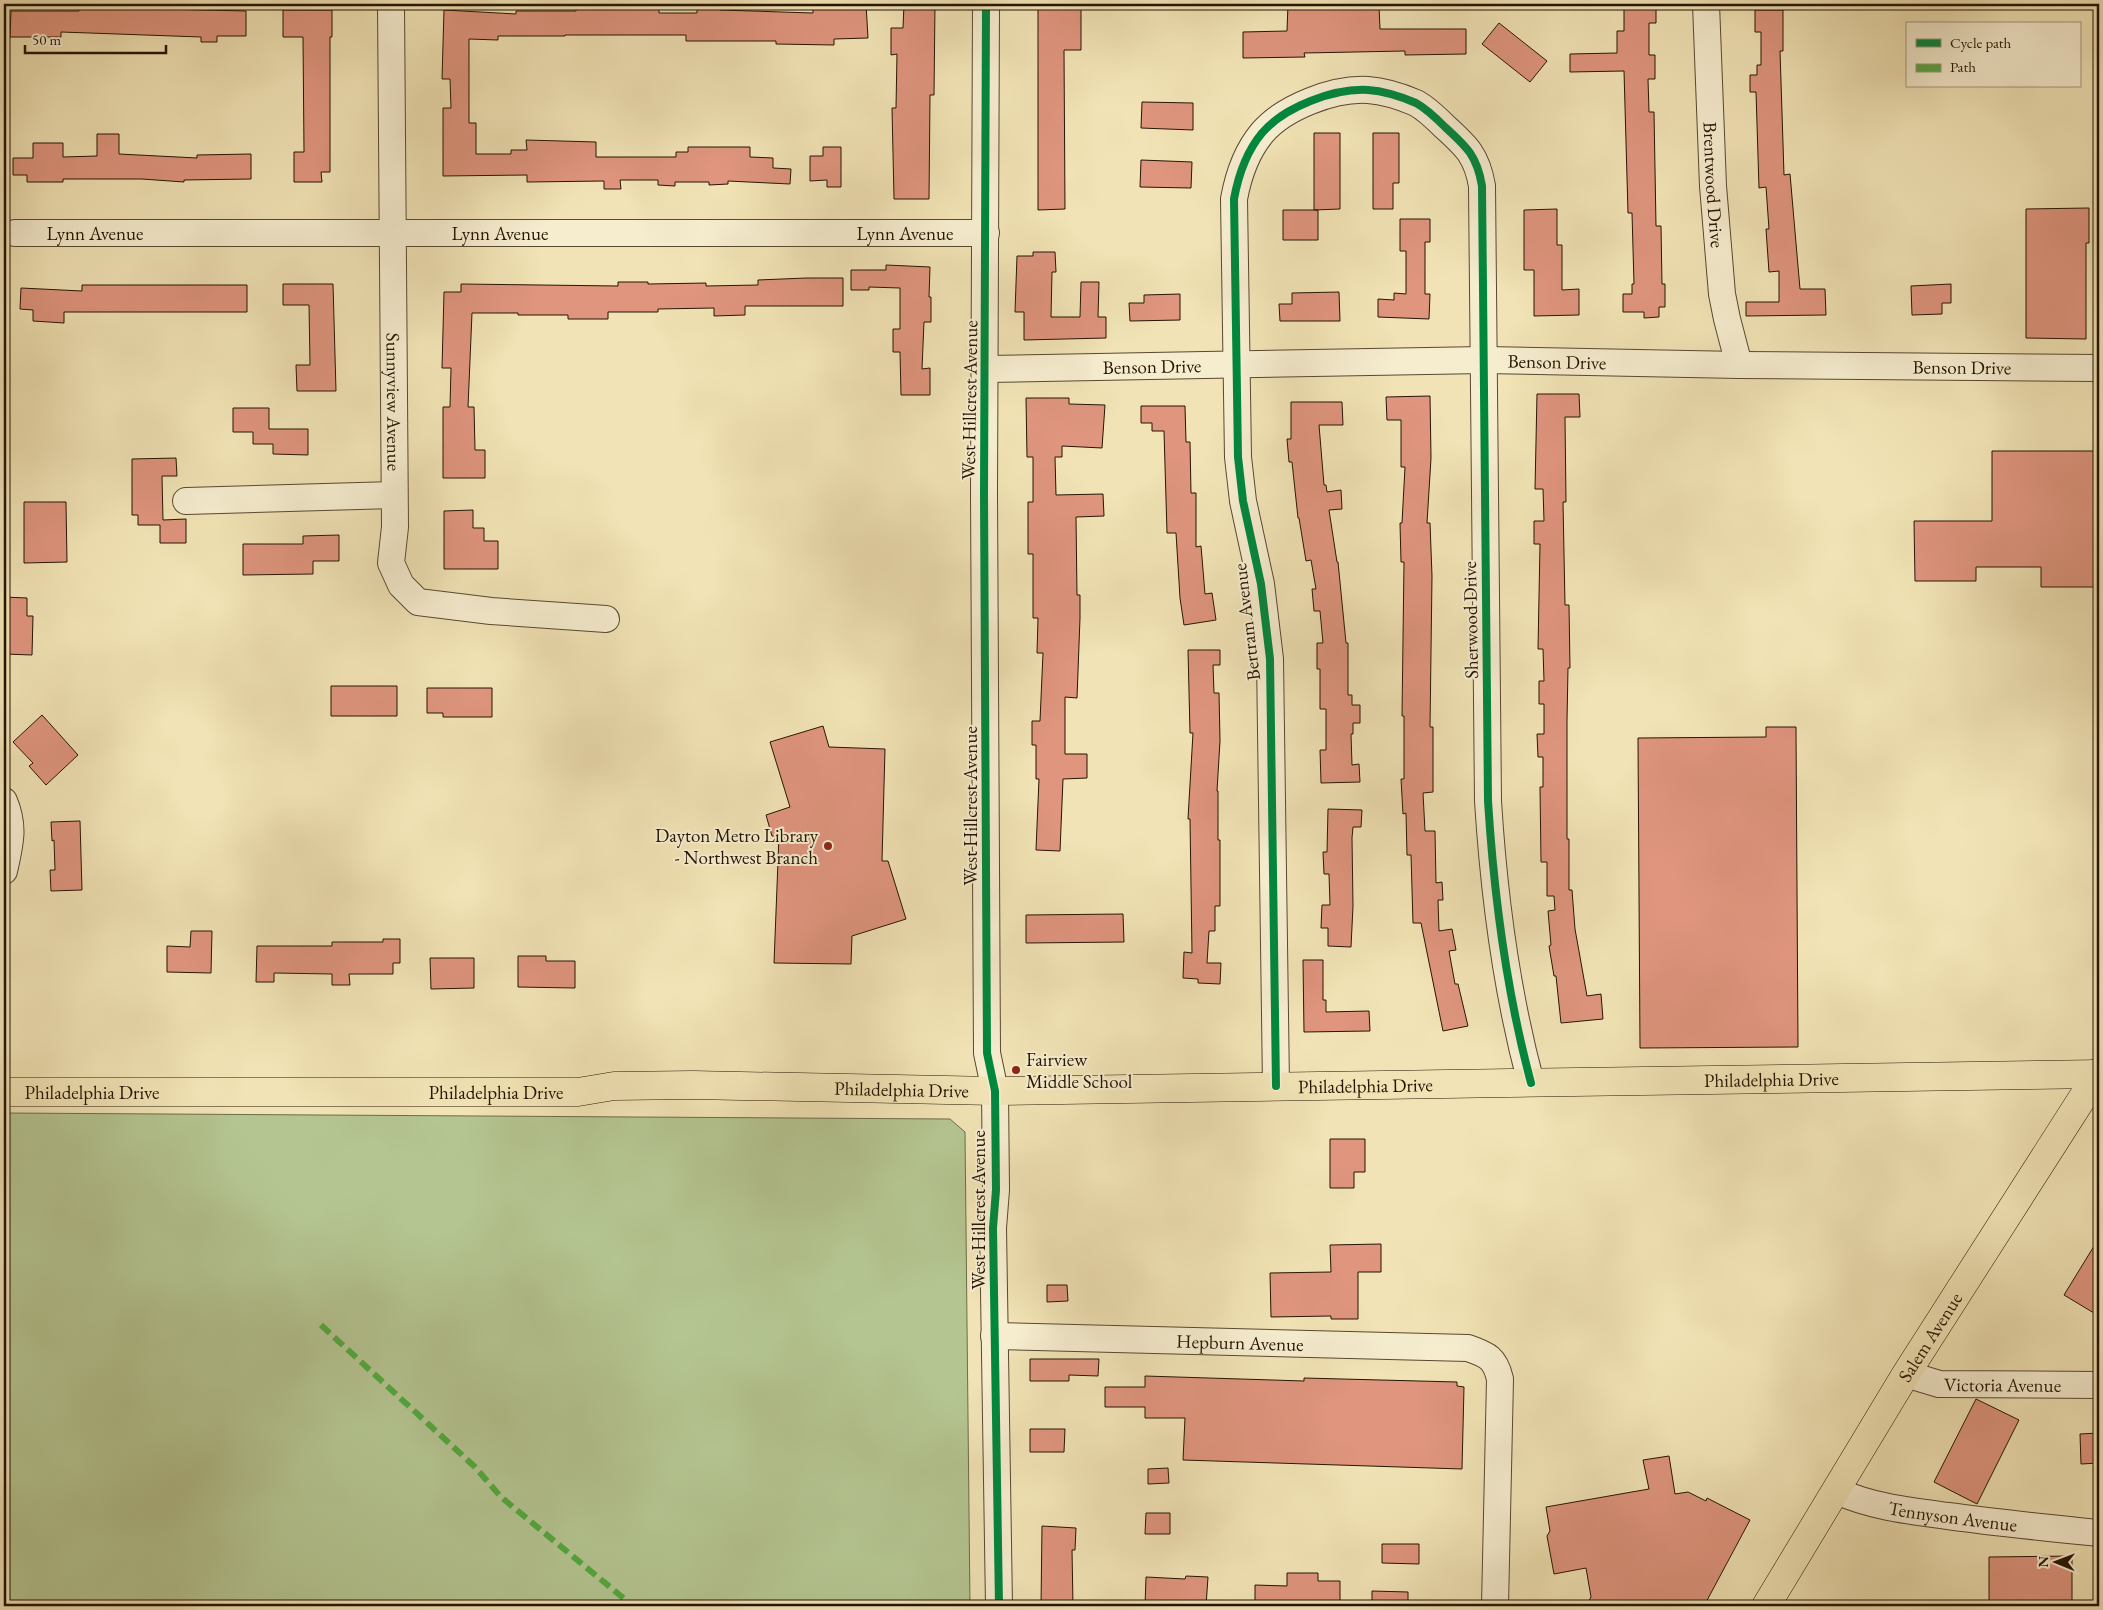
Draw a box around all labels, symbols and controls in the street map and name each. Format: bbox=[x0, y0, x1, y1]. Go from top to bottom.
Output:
scale bar bbox=[25, 22, 166, 54]
legend bbox=[1906, 22, 2080, 88]
text: 50 m bbox=[32, 30, 61, 49]
text: Cycle path bbox=[1950, 33, 2012, 52]
text: Path bbox=[1950, 57, 1976, 76]
street label: Brentwood Drive bbox=[1698, 121, 1730, 249]
street label: Lynn Avenue bbox=[47, 221, 143, 246]
street label: Lynn Avenue bbox=[452, 221, 548, 246]
street label: Lynn Avenue bbox=[857, 221, 953, 246]
street label: West Hillcrest Avenue bbox=[956, 320, 983, 480]
street label: Sunnyview Avenue bbox=[381, 333, 407, 471]
street label: Benson Drive bbox=[1507, 348, 1606, 375]
street label: Benson Drive bbox=[1102, 353, 1202, 380]
street label: Benson Drive bbox=[1912, 354, 2011, 380]
street label: Sherwood Drive bbox=[1457, 561, 1484, 679]
street label: Bertram Avenue bbox=[1227, 562, 1266, 682]
street label: West Hillcrest Avenue bbox=[958, 726, 983, 886]
place label: Dayton Metro Library - Northwest Branch bbox=[655, 823, 819, 870]
marker: Dayton Metro Library - Northwest Branch bbox=[822, 840, 834, 852]
place label: Fairview Middle School bbox=[1026, 1047, 1133, 1094]
marker: Fairview Middle School bbox=[1010, 1064, 1022, 1076]
street label: Philadelphia Drive bbox=[1704, 1066, 1839, 1093]
street label: Philadelphia Drive bbox=[1298, 1072, 1433, 1099]
street label: Philadelphia Drive bbox=[834, 1076, 969, 1103]
street label: Philadelphia Drive bbox=[25, 1080, 159, 1105]
street label: Philadelphia Drive bbox=[429, 1080, 563, 1105]
street label: West Hillcrest Avenue bbox=[966, 1130, 991, 1290]
street label: Salem Avenue bbox=[1892, 1288, 1968, 1387]
street label: Hepburn Avenue bbox=[1176, 1329, 1304, 1357]
street label: Victoria Avenue bbox=[1944, 1372, 2061, 1398]
street label: Tennyson Avenue bbox=[1886, 1495, 2018, 1537]
north arrow bbox=[2030, 1538, 2080, 1588]
text: N bbox=[2034, 1555, 2052, 1568]

